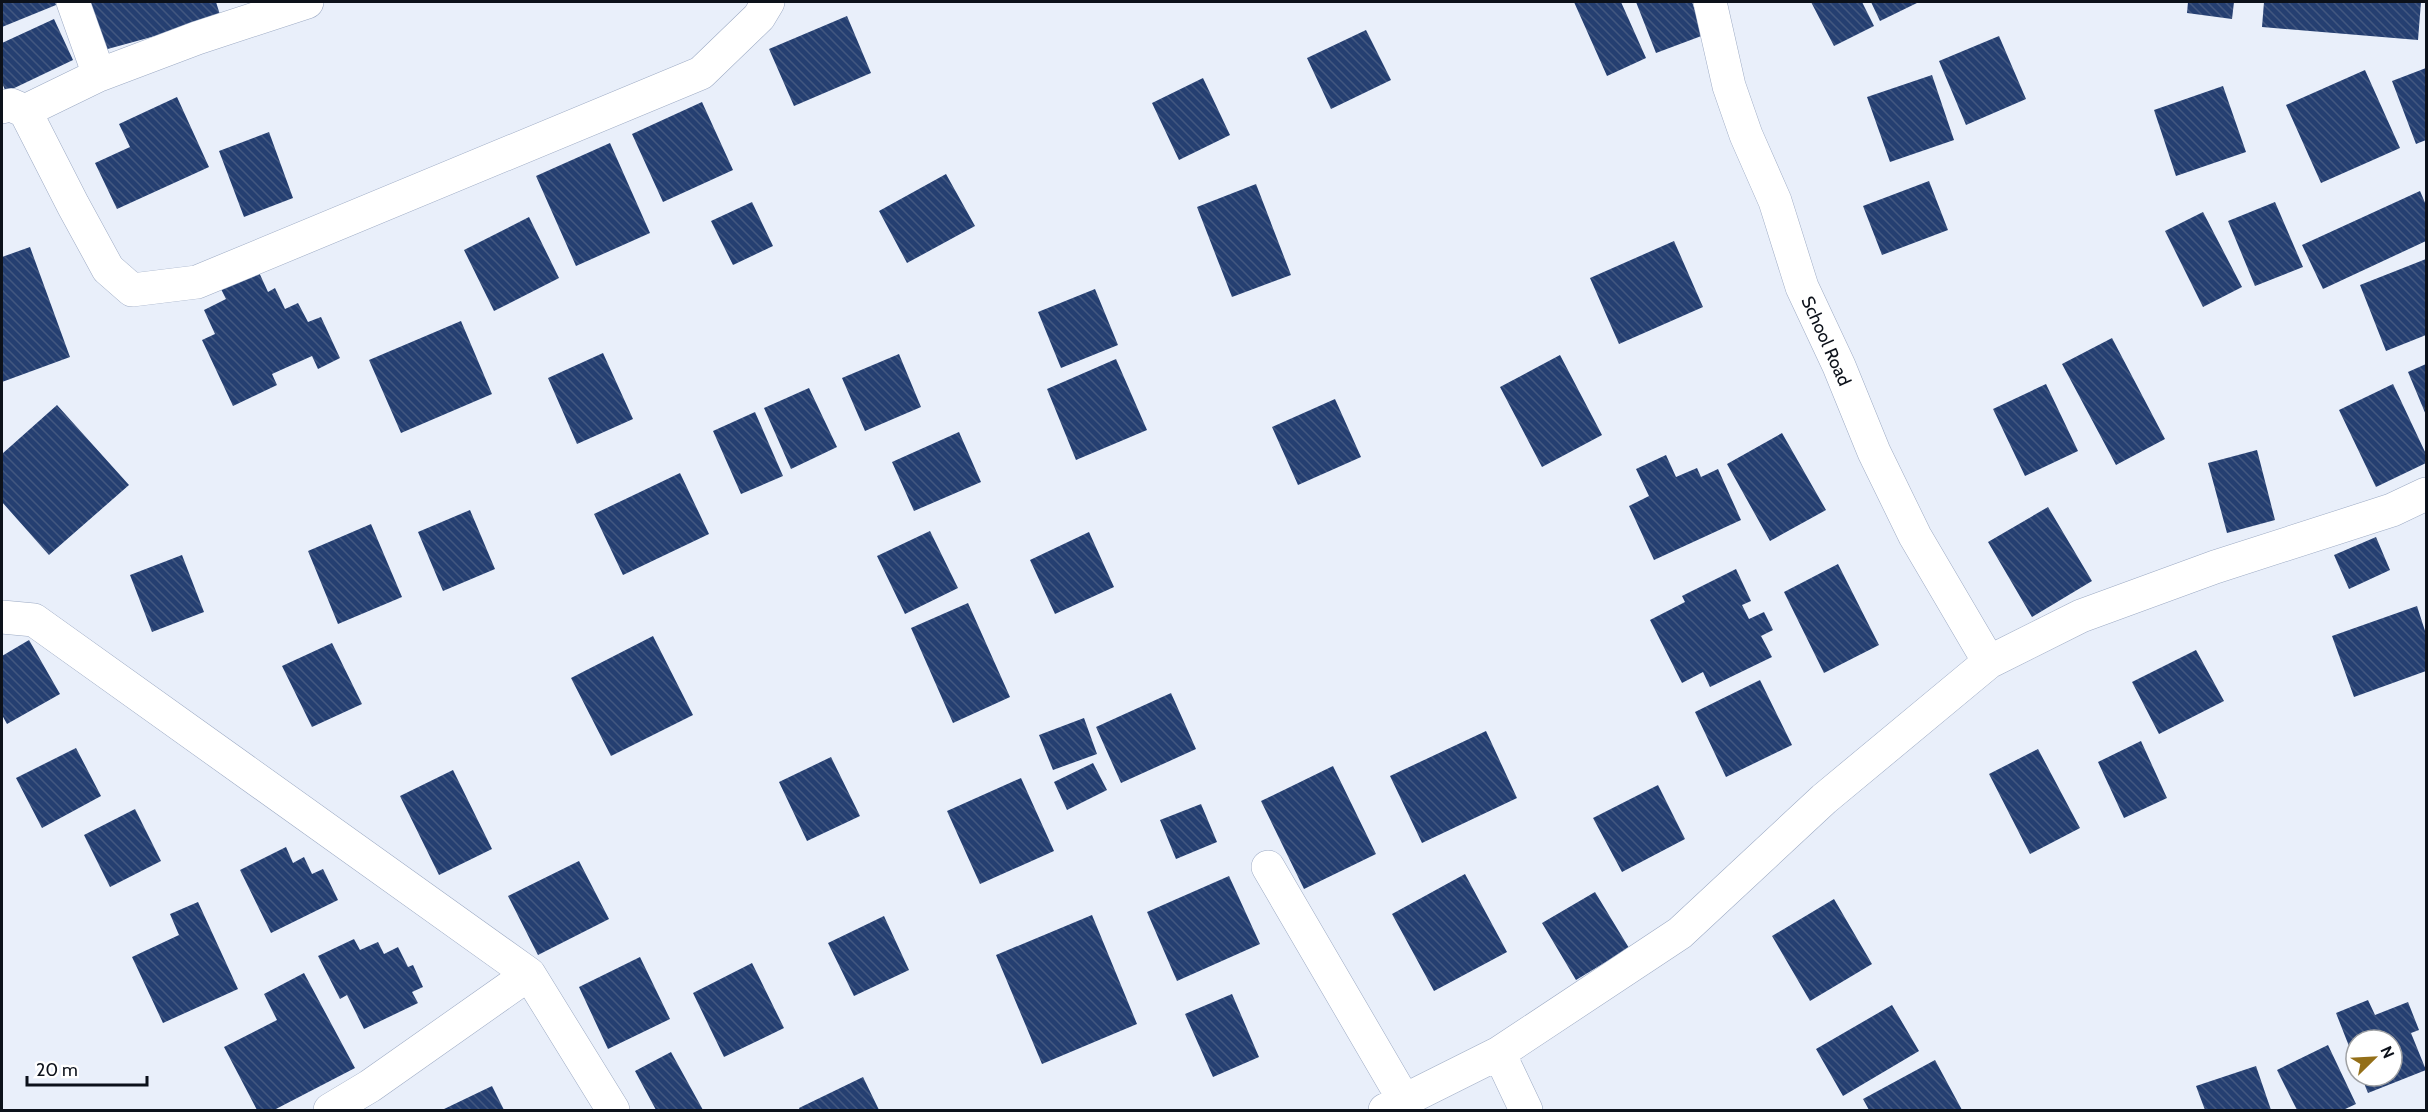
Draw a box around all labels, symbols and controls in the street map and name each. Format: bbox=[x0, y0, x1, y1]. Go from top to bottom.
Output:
street label: School Road bbox=[1797, 293, 1855, 389]
north arrow bbox=[2344, 1028, 2404, 1088]
text: N bbox=[2376, 1043, 2398, 1061]
scale bar bbox=[27, 1049, 147, 1087]
text: 20 m bbox=[36, 1059, 78, 1081]

